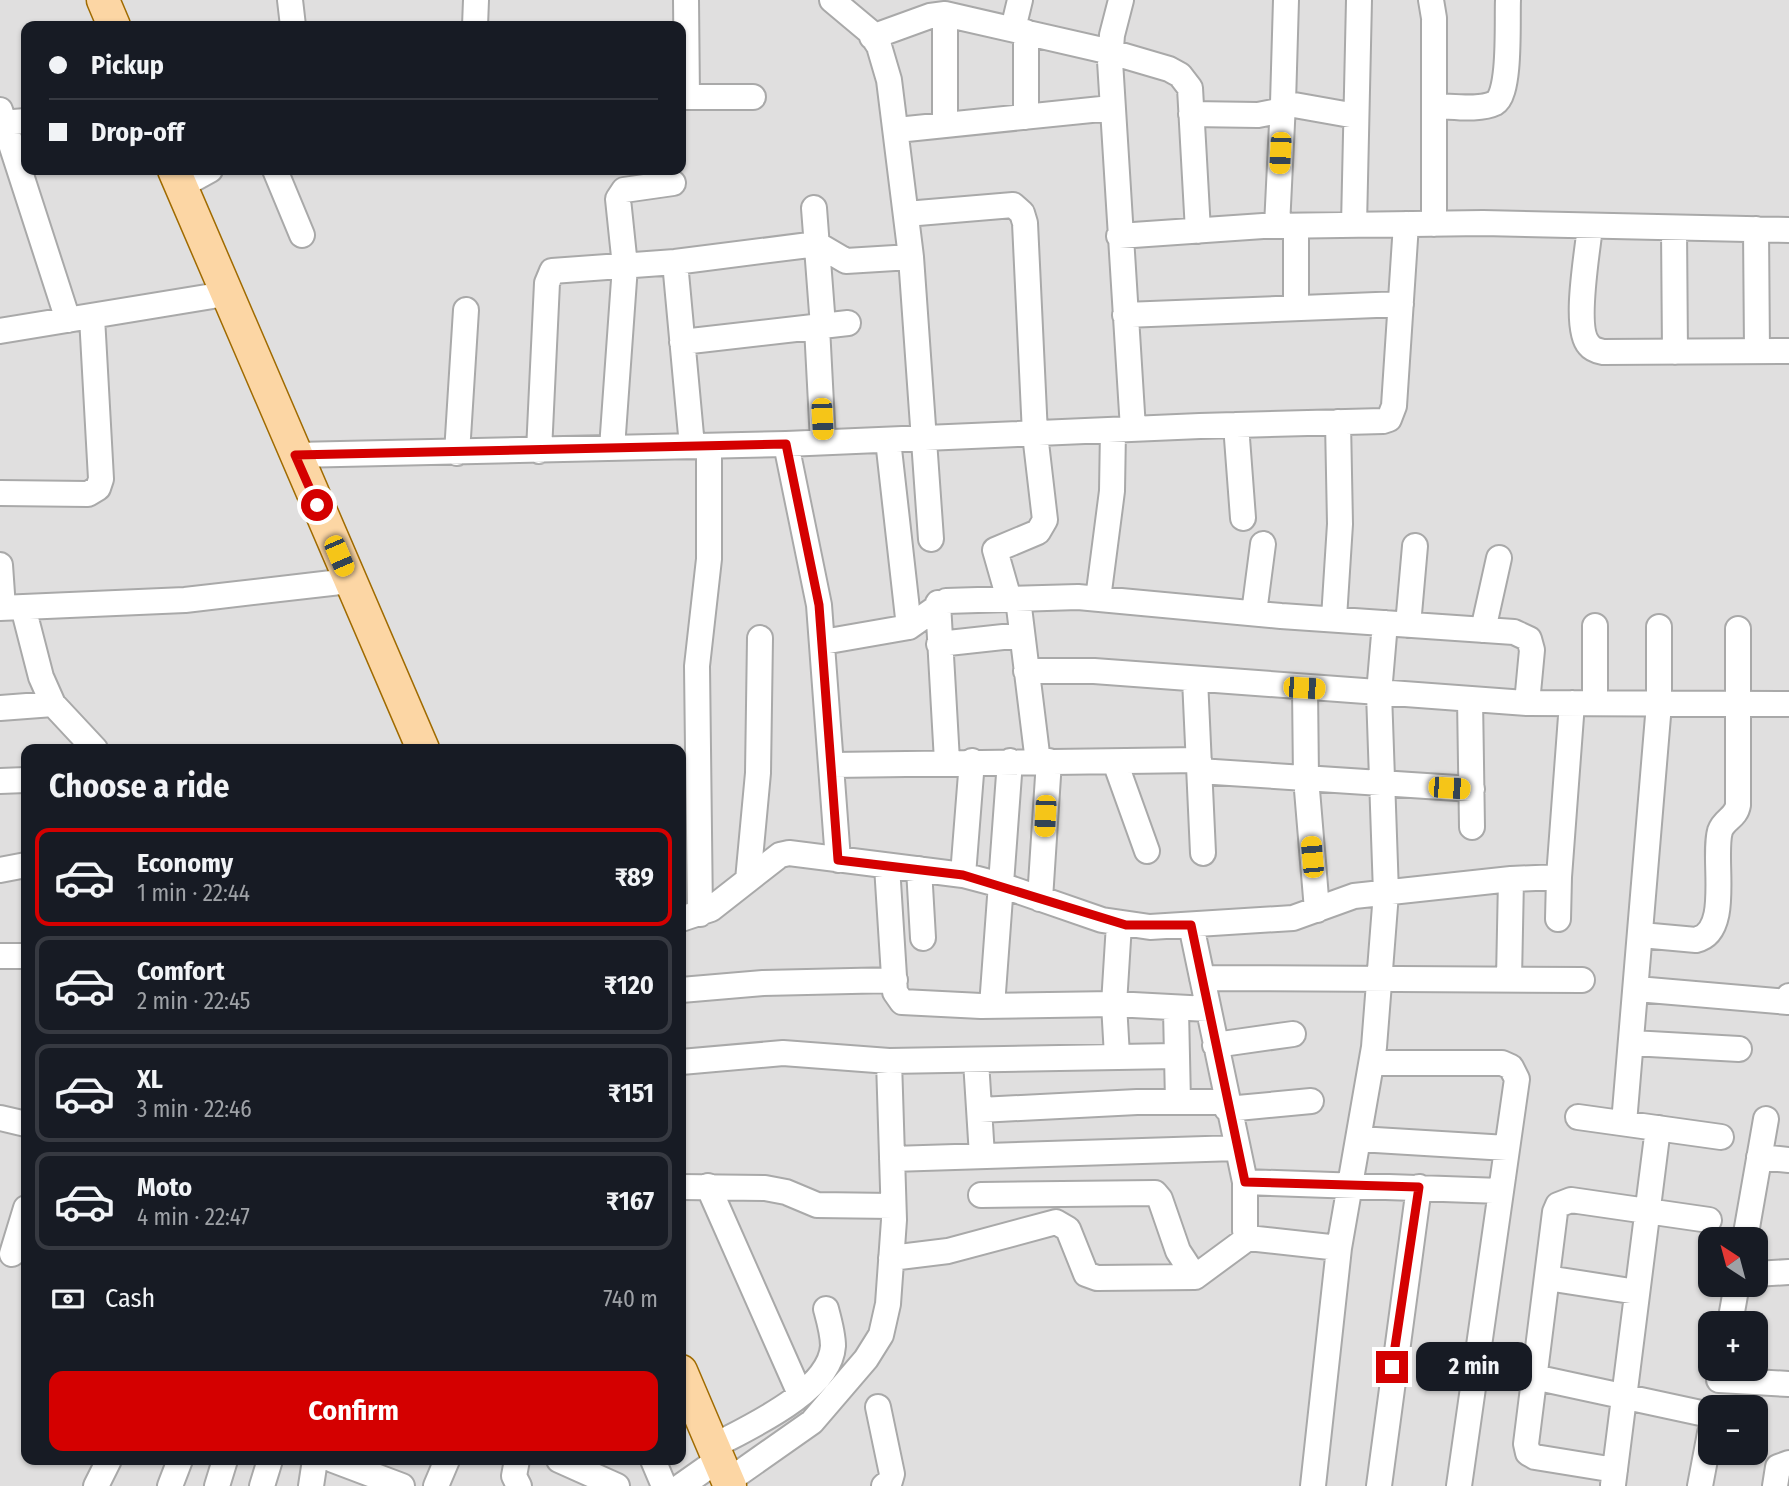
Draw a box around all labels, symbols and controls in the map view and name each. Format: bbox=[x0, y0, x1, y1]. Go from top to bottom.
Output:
text: Pickup bbox=[91, 50, 164, 81]
text: Drop-off bbox=[91, 117, 184, 148]
car bbox=[1269, 131, 1292, 175]
car bbox=[811, 397, 834, 441]
route start bbox=[301, 489, 333, 521]
car bbox=[322, 533, 357, 579]
car bbox=[1283, 676, 1326, 700]
text: Choose a ride bbox=[49, 767, 230, 805]
car bbox=[1428, 776, 1471, 800]
car bbox=[1034, 794, 1057, 838]
car bbox=[1300, 835, 1325, 879]
icon: car bbox=[53, 846, 116, 909]
text: Economy bbox=[137, 848, 233, 879]
text: ₹89 bbox=[615, 862, 654, 893]
text: 1 min · 22:44 bbox=[137, 879, 250, 907]
icon: car bbox=[53, 954, 116, 1017]
text: Comfort bbox=[137, 956, 225, 987]
text: ₹120 bbox=[604, 970, 654, 1001]
text: 2 min · 22:45 bbox=[137, 987, 250, 1015]
icon: car bbox=[53, 1062, 116, 1125]
text: XL bbox=[137, 1064, 163, 1095]
text: ₹151 bbox=[608, 1078, 654, 1109]
text: 3 min · 22:46 bbox=[137, 1095, 252, 1123]
icon: car bbox=[53, 1170, 116, 1233]
text: Moto bbox=[137, 1172, 192, 1203]
text: ₹167 bbox=[606, 1186, 654, 1217]
text: 4 min · 22:47 bbox=[137, 1203, 250, 1231]
north arrow bbox=[1698, 1227, 1768, 1297]
map controls bbox=[1698, 1227, 1768, 1465]
icon: cash bbox=[49, 1280, 87, 1318]
text: Cash bbox=[105, 1283, 155, 1314]
text: 740 m bbox=[603, 1285, 658, 1313]
button: + bbox=[1698, 1311, 1768, 1381]
callout: 2 min bbox=[1416, 1342, 1532, 1392]
route end bbox=[1376, 1351, 1408, 1383]
text: 2 min bbox=[1449, 1352, 1500, 1380]
button: Confirm bbox=[49, 1371, 658, 1451]
button: − bbox=[1698, 1395, 1768, 1465]

